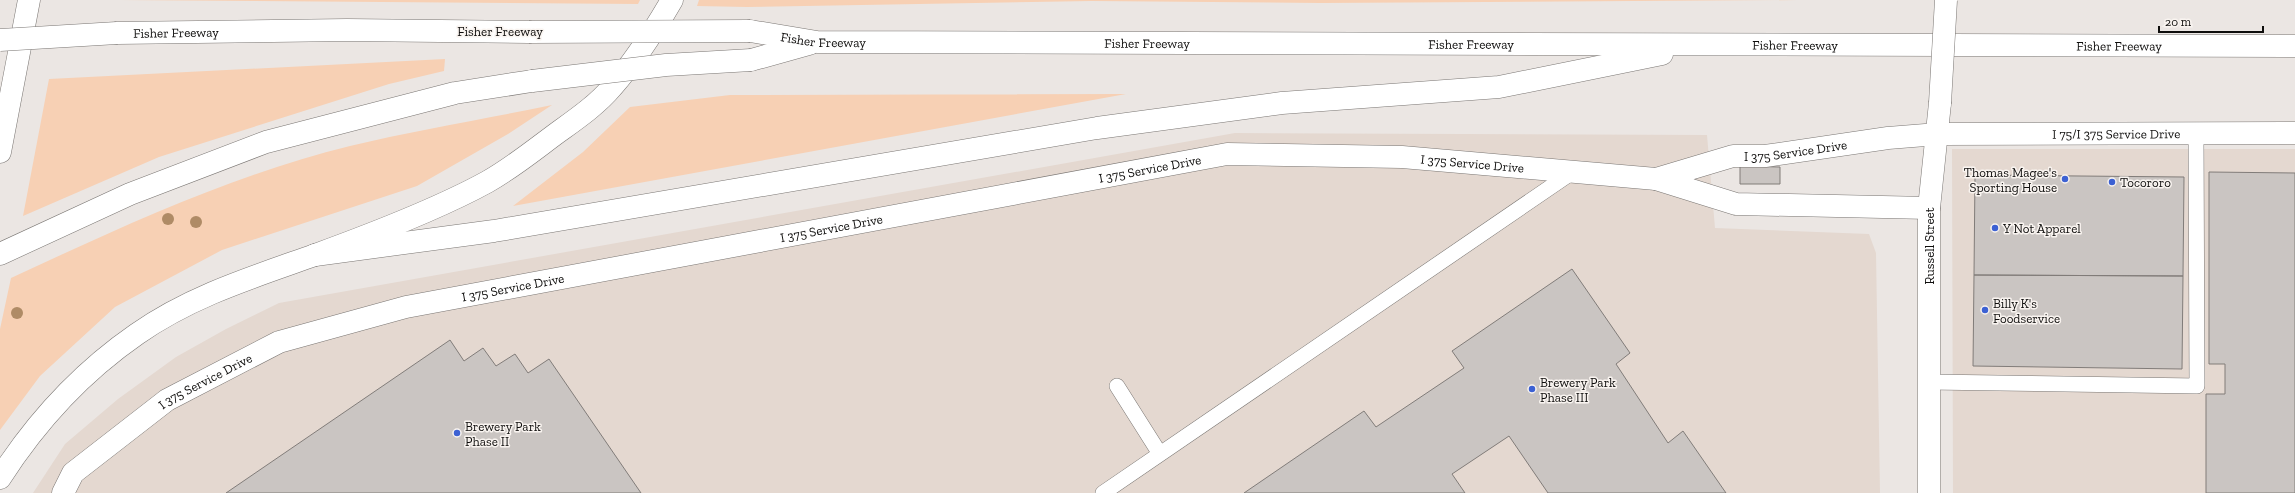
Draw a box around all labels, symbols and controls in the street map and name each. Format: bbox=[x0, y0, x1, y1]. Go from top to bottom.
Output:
scale bar bbox=[2159, 8, 2263, 34]
text: 20 m bbox=[2165, 15, 2192, 29]
street label: Fisher Freeway bbox=[133, 24, 219, 40]
street label: Fisher Freeway bbox=[457, 24, 543, 39]
street label: Fisher Freeway bbox=[780, 29, 866, 50]
street label: Fisher Freeway bbox=[1104, 35, 1190, 51]
street label: Fisher Freeway bbox=[1428, 36, 1514, 51]
street label: Fisher Freeway bbox=[1752, 37, 1838, 52]
street label: Fisher Freeway bbox=[2076, 38, 2162, 53]
street label: I 75/I 375 Service Drive bbox=[2052, 126, 2180, 141]
street label: I 375 Service Drive bbox=[1744, 137, 1848, 164]
street label: I 375 Service Drive bbox=[1098, 151, 1202, 185]
street label: I 375 Service Drive bbox=[1420, 151, 1525, 175]
place label: Thomas Magee's Sporting House bbox=[1964, 165, 2057, 195]
marker: Thomas Magee's Sporting House bbox=[2060, 174, 2070, 184]
place label: Tocororo bbox=[2120, 175, 2171, 190]
marker: Tocororo bbox=[2107, 177, 2117, 187]
street label: Russell Street bbox=[1922, 207, 1937, 285]
street label: I 375 Service Drive bbox=[779, 211, 884, 245]
place label: Y Not Apparel bbox=[2002, 221, 2081, 236]
marker: Y Not Apparel bbox=[1990, 223, 2000, 233]
street label: I 375 Service Drive bbox=[461, 270, 565, 304]
place label: Billy K's Foodservice bbox=[1993, 296, 2060, 326]
marker: Billy K's Foodservice bbox=[1980, 305, 1990, 315]
street label: I 375 Service Drive bbox=[155, 350, 254, 412]
place label: Brewery Park Phase III bbox=[1540, 375, 1616, 405]
marker: Brewery Park Phase III bbox=[1527, 384, 1537, 394]
place label: Brewery Park Phase II bbox=[465, 419, 541, 449]
marker: Brewery Park Phase II bbox=[452, 428, 462, 438]

